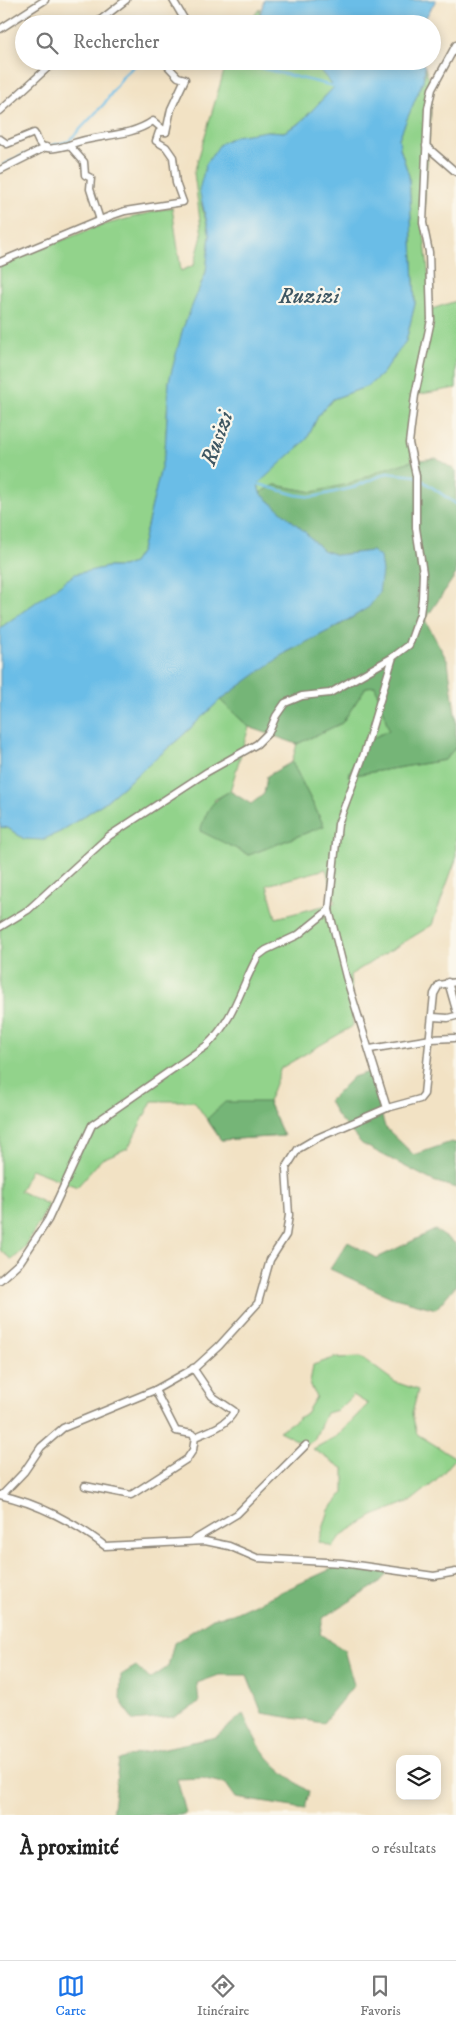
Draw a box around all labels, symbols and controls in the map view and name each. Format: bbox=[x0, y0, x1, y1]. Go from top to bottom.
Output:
search box bbox=[15, 15, 441, 70]
icon: search bbox=[33, 29, 61, 57]
text: Rechercher bbox=[73, 31, 159, 54]
water label: Ruzizi bbox=[278, 283, 340, 310]
water label: Rusizi bbox=[195, 407, 240, 470]
map controls bbox=[396, 1755, 441, 1800]
button: layers bbox=[396, 1755, 441, 1800]
text: À proximité bbox=[20, 1835, 119, 1861]
text: 0 résultats bbox=[371, 1838, 436, 1858]
tab: Carte bbox=[55, 1972, 86, 2020]
tab: Itinéraire bbox=[197, 1972, 249, 2020]
tab: Favoris bbox=[360, 1972, 401, 2020]

